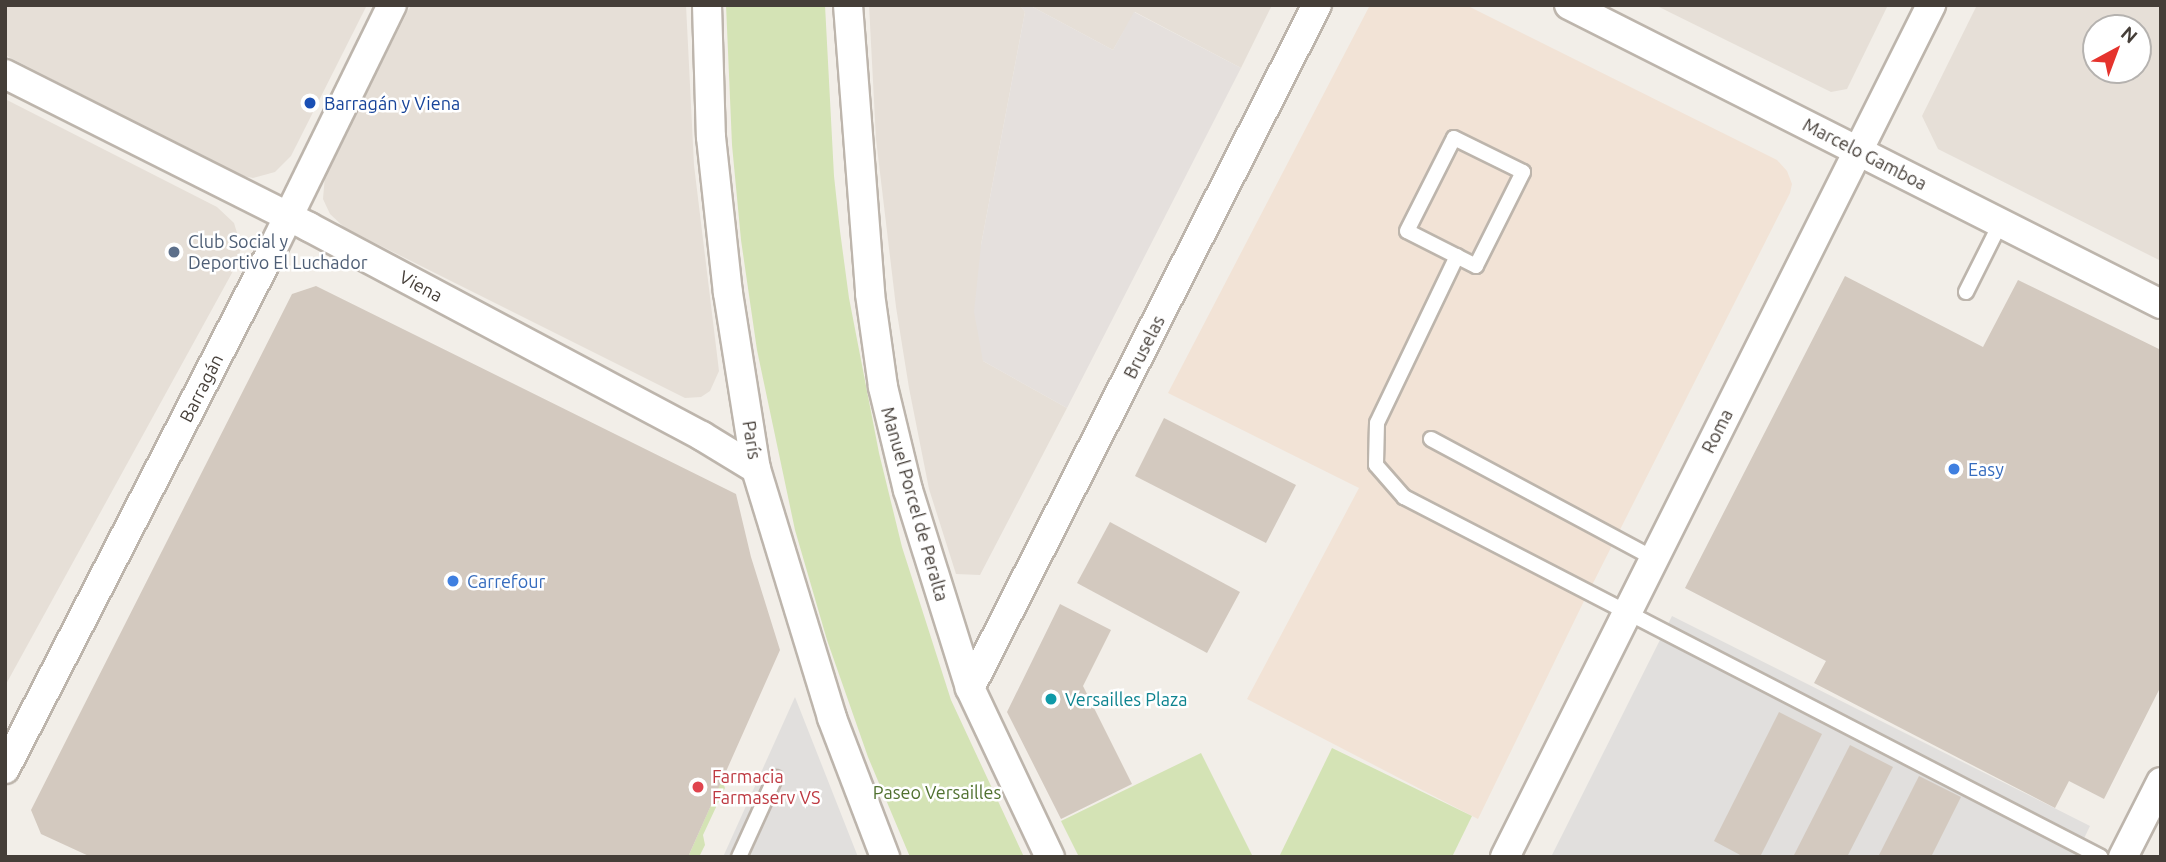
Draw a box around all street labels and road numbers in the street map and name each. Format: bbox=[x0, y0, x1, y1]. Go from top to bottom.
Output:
street label: Marcelo Gamboa bbox=[1799, 113, 1931, 195]
street label: Viena bbox=[396, 266, 446, 306]
street label: Bruselas bbox=[1119, 312, 1169, 382]
street label: Barragán bbox=[175, 350, 227, 426]
street label: Manuel Porcel de Peralta bbox=[877, 404, 953, 604]
street label: Roma bbox=[1697, 405, 1737, 457]
street label: París bbox=[738, 419, 766, 461]

